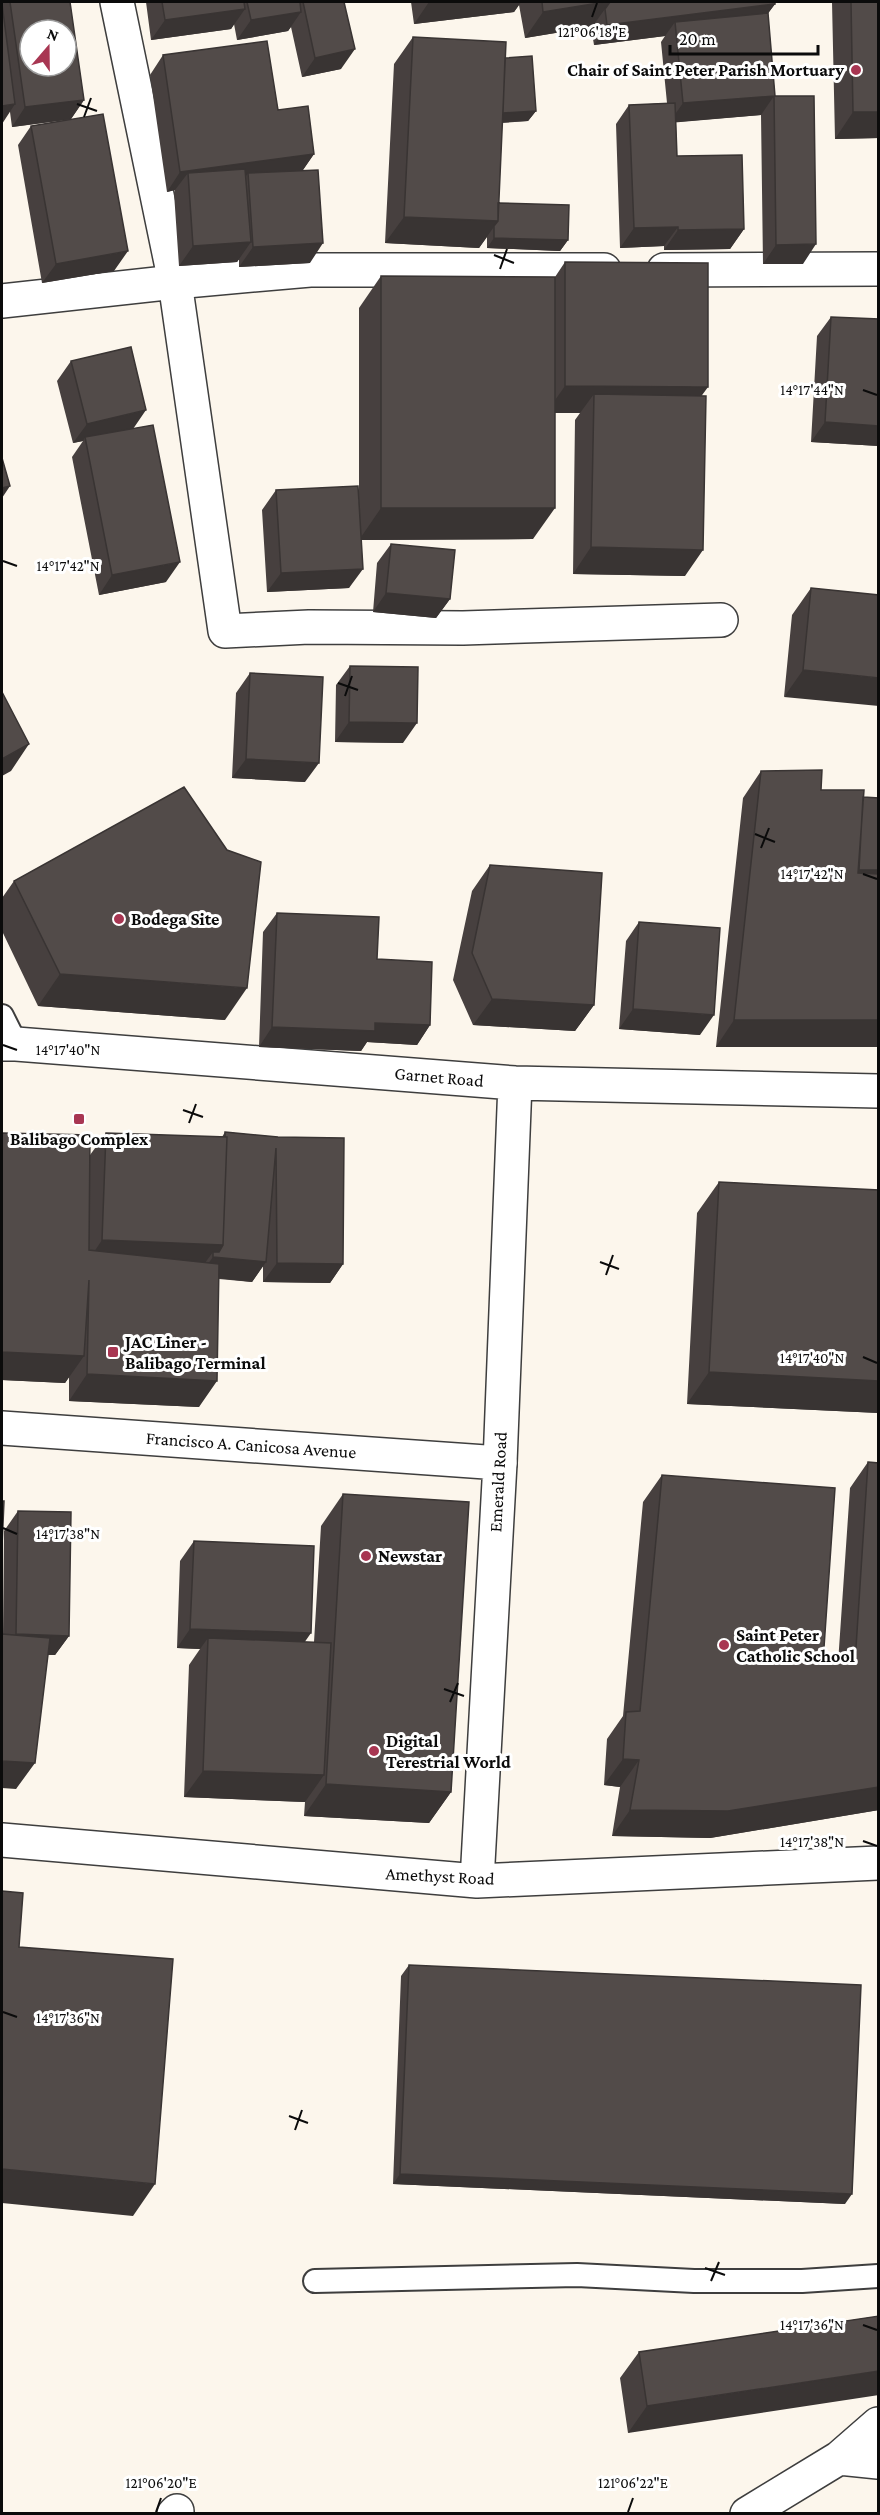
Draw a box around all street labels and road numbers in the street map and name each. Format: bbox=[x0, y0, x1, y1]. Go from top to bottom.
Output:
street label: Garnet Road bbox=[394, 1063, 485, 1091]
street label: Francisco A. Canicosa Avenue bbox=[145, 1428, 357, 1462]
street label: Emerald Road bbox=[485, 1431, 511, 1533]
street label: Amethyst Road bbox=[385, 1863, 496, 1889]

